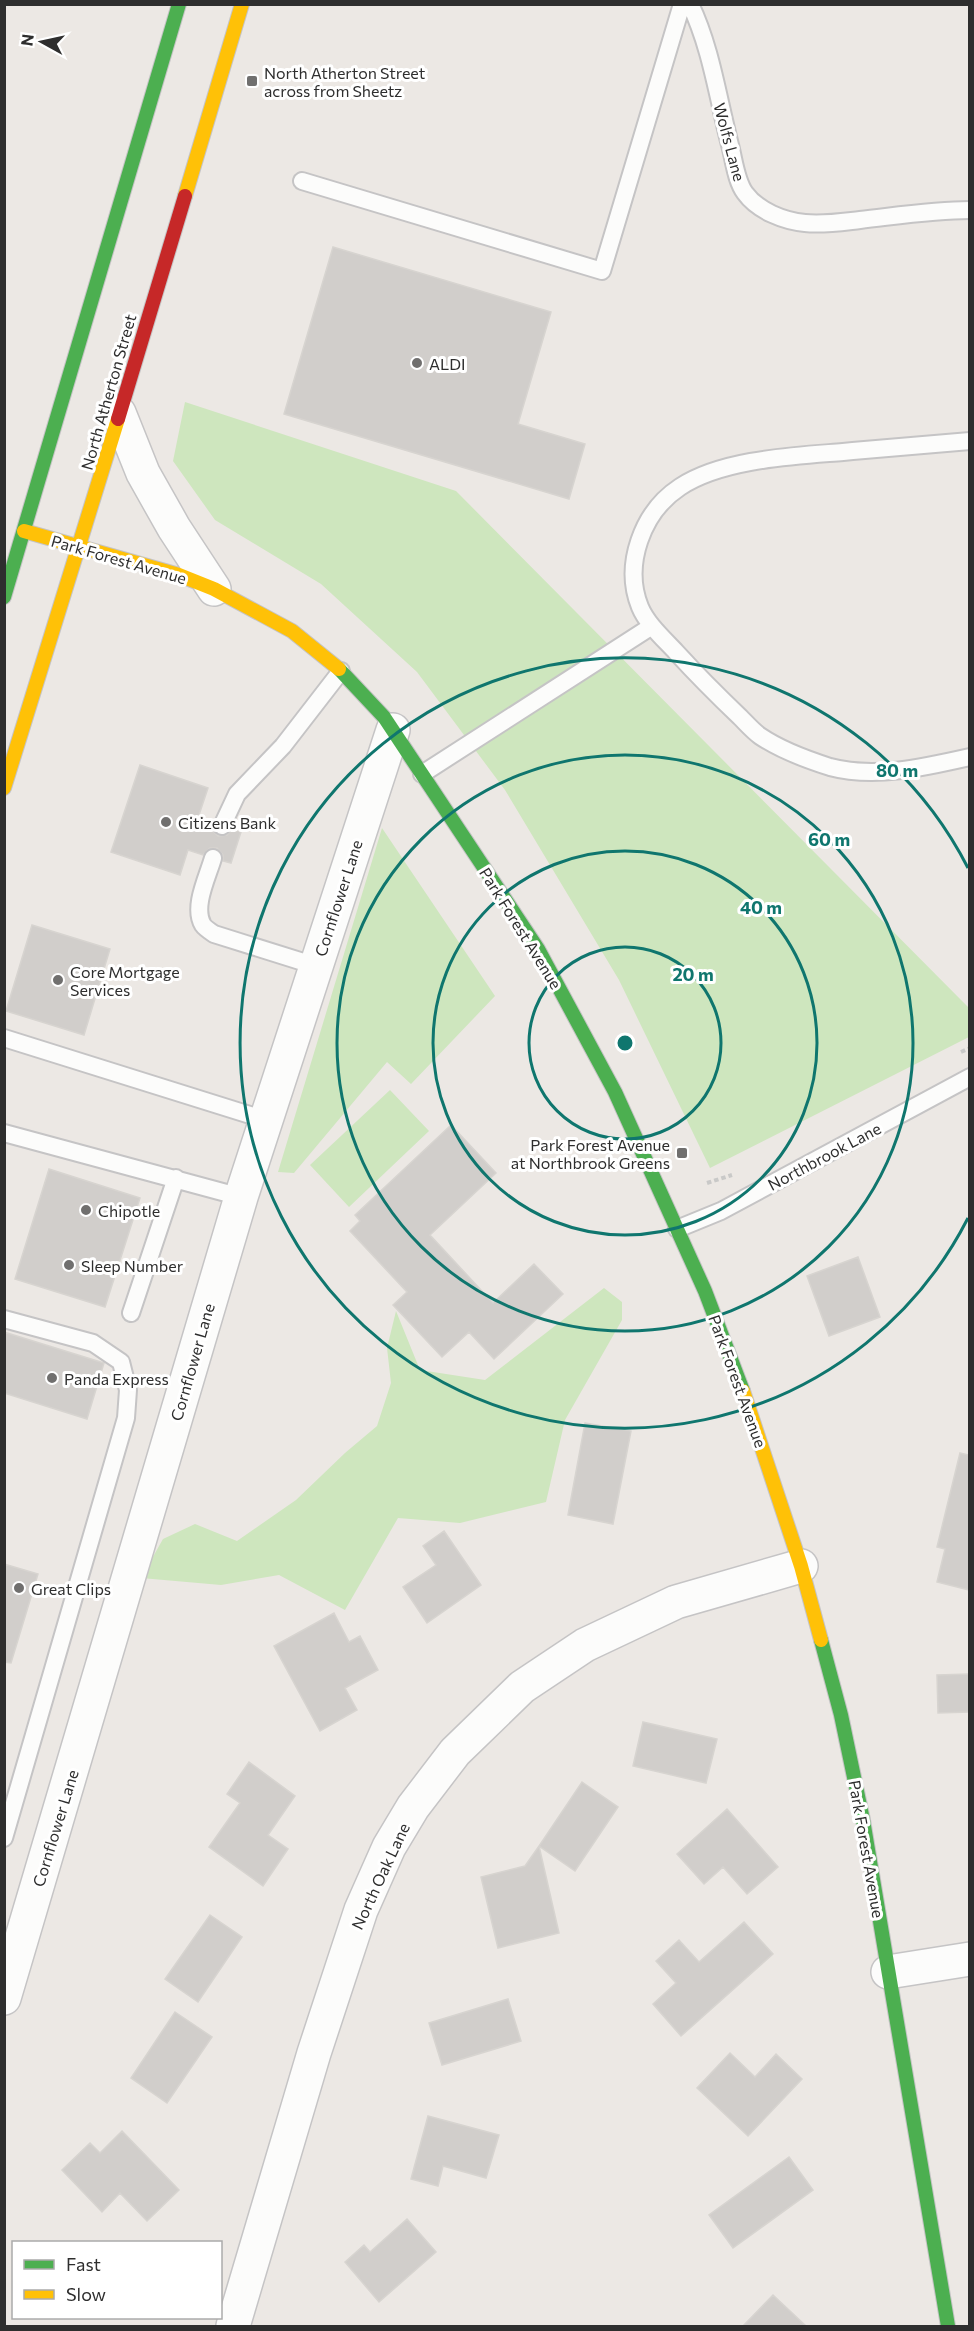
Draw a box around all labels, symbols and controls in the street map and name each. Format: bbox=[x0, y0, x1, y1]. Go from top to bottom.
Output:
north arrow bbox=[12, 12, 72, 72]
text: N bbox=[16, 33, 37, 47]
place label: North Atherton Street across from Sheetz bbox=[264, 63, 426, 100]
marker: North Atherton Street across from Sheetz bbox=[245, 74, 259, 88]
street label: Wolfs Lane bbox=[710, 101, 750, 183]
street label: North Atherton Street bbox=[77, 311, 139, 472]
place label: ALDI bbox=[429, 354, 465, 373]
marker: ALDI bbox=[410, 356, 424, 370]
street label: Park Forest Avenue bbox=[49, 531, 189, 587]
text: 80 m bbox=[876, 759, 918, 781]
place label: Citizens Bank bbox=[178, 813, 276, 832]
marker: Citizens Bank bbox=[159, 815, 173, 829]
text: 60 m bbox=[808, 828, 850, 850]
street label: Cornflower Lane bbox=[310, 837, 366, 959]
street label: Park Forest Avenue bbox=[476, 864, 566, 992]
text: 40 m bbox=[740, 896, 782, 918]
place label: Core Mortgage Services bbox=[70, 962, 180, 999]
text: 20 m bbox=[672, 963, 714, 985]
marker: Core Mortgage Services bbox=[51, 973, 65, 987]
centre of rings bbox=[615, 1033, 635, 1053]
street label: Northbrook Lane bbox=[764, 1118, 884, 1194]
place label: Park Forest Avenue at Northbrook Greens bbox=[511, 1135, 670, 1172]
marker: Park Forest Avenue at Northbrook Greens bbox=[675, 1146, 689, 1160]
place label: Chipotle bbox=[98, 1201, 160, 1220]
marker: Chipotle bbox=[79, 1203, 93, 1217]
place label: Sleep Number bbox=[81, 1256, 184, 1275]
marker: Sleep Number bbox=[62, 1258, 76, 1272]
street label: Cornflower Lane bbox=[166, 1301, 218, 1423]
street label: Park Forest Avenue bbox=[705, 1312, 771, 1450]
place label: Panda Express bbox=[64, 1369, 169, 1388]
marker: Panda Express bbox=[45, 1371, 59, 1385]
place label: Great Clips bbox=[31, 1579, 111, 1598]
marker: Great Clips bbox=[12, 1581, 26, 1595]
street label: Cornflower Lane bbox=[28, 1767, 82, 1889]
street label: Park Forest Avenue bbox=[846, 1779, 888, 1919]
street label: North Oak Lane bbox=[347, 1820, 413, 1932]
legend bbox=[12, 2241, 222, 2319]
text: Fast bbox=[66, 2253, 101, 2275]
text: Slow bbox=[66, 2283, 106, 2305]

